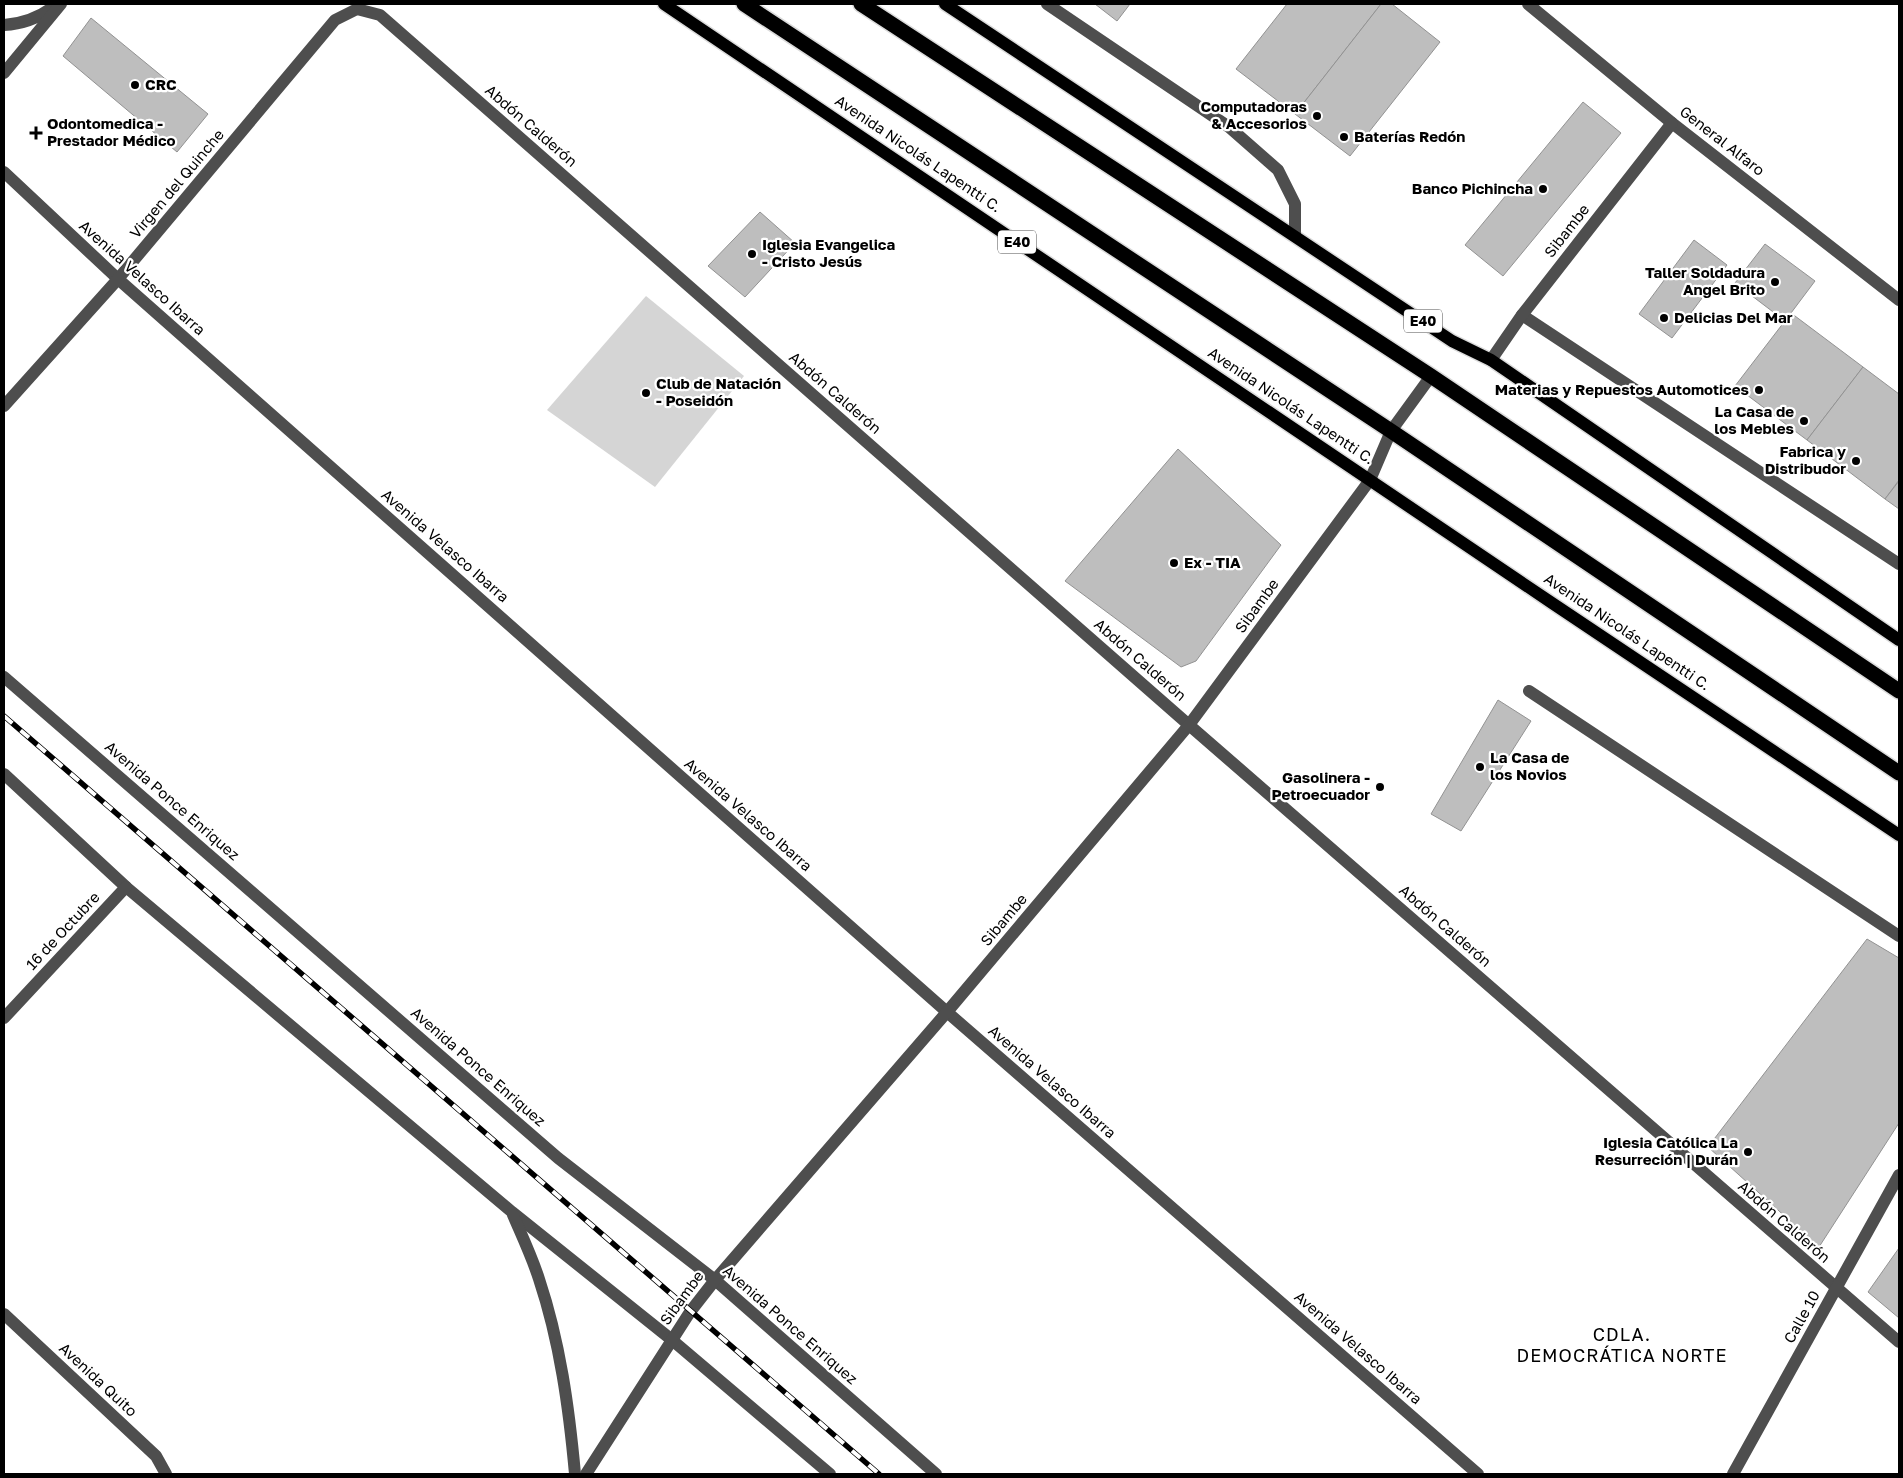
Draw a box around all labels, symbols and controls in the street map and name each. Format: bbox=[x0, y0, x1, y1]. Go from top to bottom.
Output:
place label: CRC bbox=[145, 75, 177, 93]
marker: CRC bbox=[129, 79, 141, 91]
street label: Abdón Calderón bbox=[482, 81, 581, 170]
street label: Avenida Nicolás Lapentti C. bbox=[832, 91, 1005, 216]
place label: Computadoras & Accesorios bbox=[1200, 97, 1307, 132]
street label: General Alfaro bbox=[1677, 102, 1769, 179]
marker: Computadoras & Accesorios bbox=[1311, 110, 1323, 122]
place label: Odontomedica - Prestador Médico bbox=[47, 114, 176, 149]
street label: Virgen del Quinche bbox=[125, 125, 227, 241]
marker: Odontomedica - Prestador Médico bbox=[29, 126, 43, 140]
place label: Baterías Redón bbox=[1354, 127, 1465, 145]
marker: Baterías Redón bbox=[1338, 131, 1350, 143]
place label: Banco Pichincha bbox=[1412, 179, 1533, 197]
marker: Banco Pichincha bbox=[1537, 183, 1549, 195]
street label: Sibambe bbox=[1540, 200, 1593, 261]
street label: Avenida Velasco Ibarra bbox=[76, 216, 209, 339]
road number: E40 bbox=[998, 230, 1036, 253]
place label: Iglesia Evangelica - Cristo Jesús bbox=[762, 235, 895, 270]
marker: Iglesia Evangelica - Cristo Jesús bbox=[746, 248, 758, 260]
place label: Taller Soldadura Angel Brito bbox=[1645, 263, 1765, 298]
marker: Taller Soldadura Angel Brito bbox=[1769, 276, 1781, 288]
place label: Delicias Del Mar bbox=[1674, 308, 1793, 326]
road number: E40 bbox=[1404, 310, 1442, 332]
marker: Delicias Del Mar bbox=[1658, 312, 1670, 324]
street label: Avenida Nicolás Lapentti C. bbox=[1205, 343, 1378, 468]
street label: Abdón Calderón bbox=[786, 348, 885, 437]
place label: Club de Natación - Poseidón bbox=[656, 374, 781, 409]
place label: Materias y Repuestos Automotices bbox=[1495, 380, 1749, 398]
marker: Materias y Repuestos Automotices bbox=[1753, 384, 1765, 396]
marker: Club de Natación - Poseidón bbox=[640, 387, 652, 399]
place label: La Casa de los Mebles bbox=[1714, 402, 1794, 437]
marker: La Casa de los Mebles bbox=[1798, 415, 1810, 427]
place label: Fabrica y Distribudor bbox=[1765, 442, 1846, 477]
marker: Fabrica y Distribudor bbox=[1850, 455, 1862, 467]
street label: Avenida Velasco Ibarra bbox=[378, 485, 513, 606]
place label: Ex - TIA bbox=[1184, 553, 1241, 571]
marker: Ex - TIA bbox=[1168, 557, 1180, 569]
street label: Avenida Nicolás Lapentti C. bbox=[1541, 569, 1714, 694]
street label: Sibambe bbox=[1231, 575, 1282, 636]
street label: Abdón Calderón bbox=[1091, 615, 1190, 704]
street label: Avenida Ponce Enriquez bbox=[102, 737, 244, 864]
place label: La Casa de los Novios bbox=[1490, 748, 1570, 783]
street label: Avenida Velasco Ibarra bbox=[681, 754, 816, 875]
marker: La Casa de los Novios bbox=[1474, 761, 1486, 773]
place label: Gasolinera - Petroecuador bbox=[1272, 768, 1370, 803]
marker: Gasolinera - Petroecuador bbox=[1374, 781, 1386, 793]
street label: Abdón Calderón bbox=[1396, 881, 1495, 970]
street label: 16 de Octubre bbox=[22, 887, 103, 973]
street label: Sibambe bbox=[976, 889, 1030, 949]
street label: Avenida Ponce Enriquez bbox=[408, 1003, 550, 1130]
street label: Avenida Velasco Ibarra bbox=[985, 1021, 1120, 1142]
place label: Iglesia Católica La Resurreción | Durán bbox=[1595, 1133, 1738, 1168]
marker: Iglesia Católica La Resurreción | Durán bbox=[1742, 1146, 1754, 1158]
street label: Abdón Calderón bbox=[1735, 1177, 1834, 1266]
street label: Avenida Ponce Enriquez bbox=[720, 1261, 862, 1388]
street label: Sibambe bbox=[656, 1267, 707, 1328]
street label: Avenida Velasco Ibarra bbox=[1291, 1287, 1426, 1408]
street label: Calle 10 bbox=[1779, 1287, 1823, 1346]
district label: CDLA. DEMOCRÁTICA NORTE bbox=[1517, 1323, 1727, 1366]
street label: Avenida Quito bbox=[56, 1339, 141, 1420]

